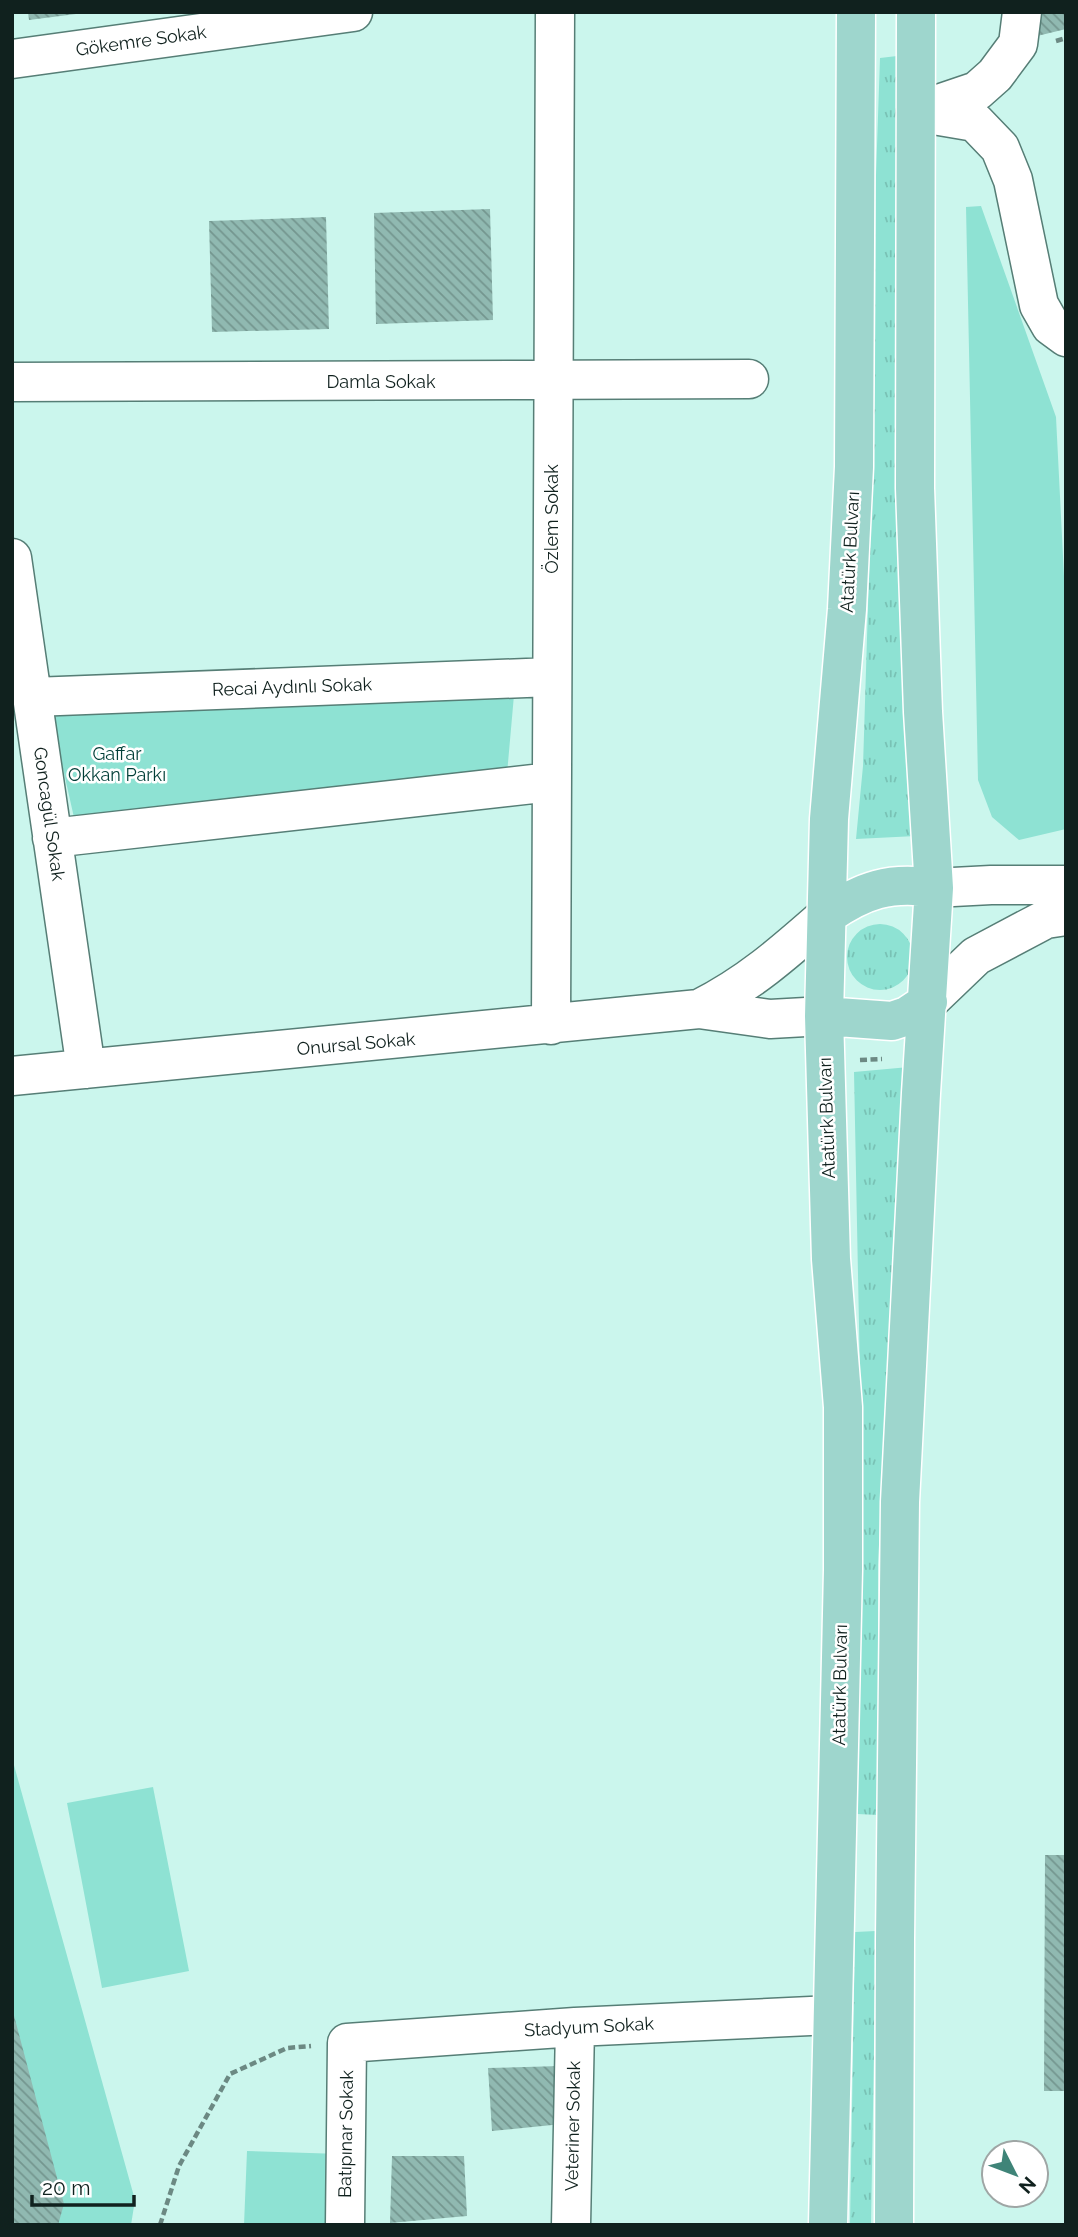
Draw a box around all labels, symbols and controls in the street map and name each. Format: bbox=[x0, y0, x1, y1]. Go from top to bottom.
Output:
street label: Gökemre Sokak bbox=[74, 21, 208, 60]
street label: Damla Sokak bbox=[327, 371, 436, 392]
street label: Özlem Sokak bbox=[541, 464, 562, 574]
street label: Atatürk Bulvarı bbox=[836, 491, 863, 613]
street label: Recai Aydınlı Sokak bbox=[212, 673, 373, 700]
park label: Gaffar Okkan Parkı bbox=[68, 743, 166, 785]
street label: Goncagül Sokak bbox=[30, 746, 69, 883]
street label: Onursal Sokak bbox=[296, 1028, 417, 1059]
street label: Atatürk Bulvarı bbox=[814, 1057, 839, 1179]
street label: Atatürk Bulvarı bbox=[828, 1624, 851, 1746]
street label: Stadyum Sokak bbox=[524, 2013, 655, 2040]
street label: Veteriner Sokak bbox=[561, 2060, 584, 2191]
street label: Batıpınar Sokak bbox=[334, 2069, 357, 2198]
north arrow bbox=[980, 2139, 1050, 2209]
scale bar bbox=[32, 2164, 133, 2208]
text: N bbox=[1015, 2173, 1041, 2198]
text: 20 m bbox=[42, 2175, 90, 2200]

